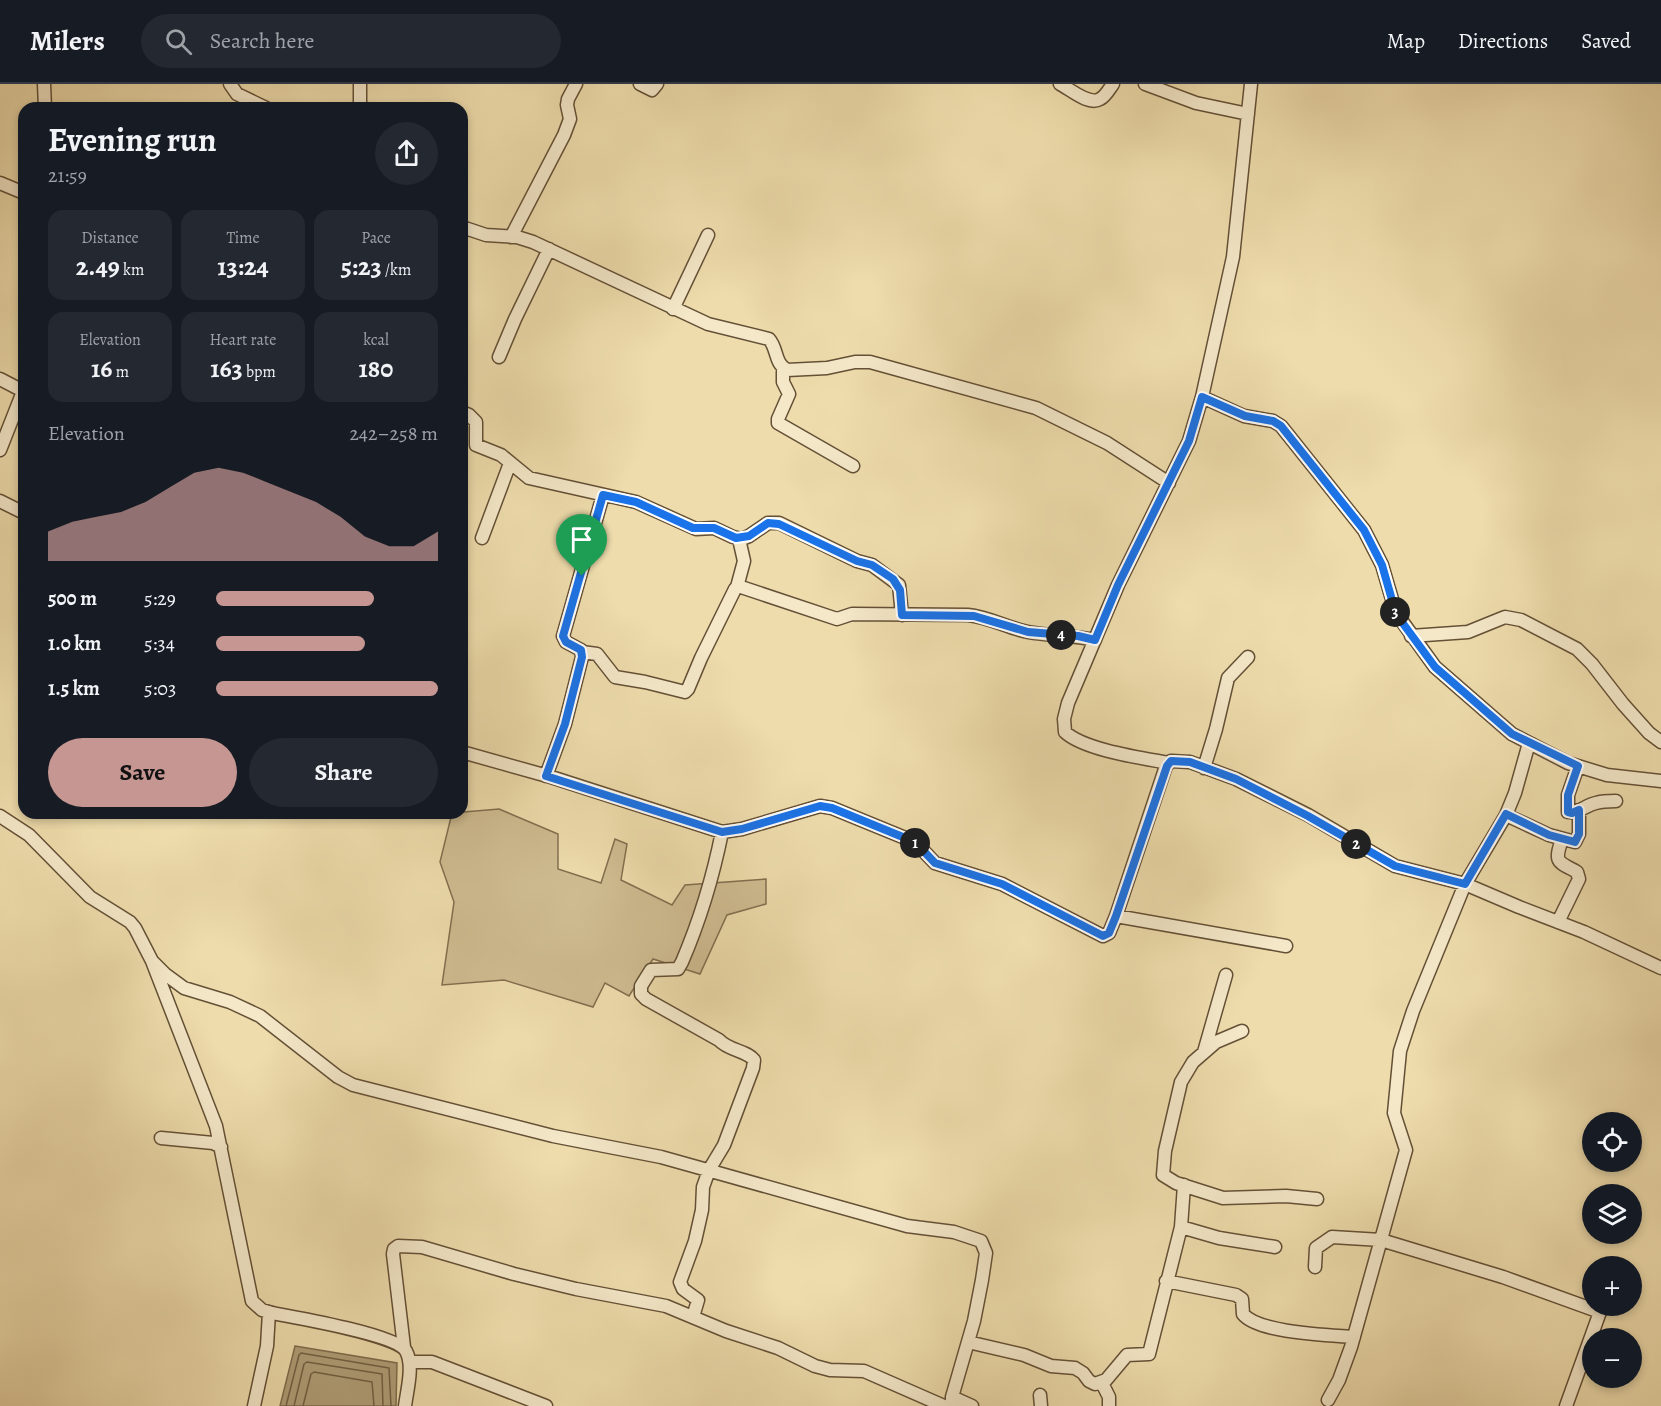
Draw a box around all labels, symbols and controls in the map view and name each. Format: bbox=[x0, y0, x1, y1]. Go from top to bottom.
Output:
search box bbox=[141, 14, 561, 68]
text: Milers bbox=[30, 22, 105, 60]
icon: search bbox=[162, 25, 195, 58]
text: Search here bbox=[210, 26, 314, 56]
text: Map bbox=[1387, 27, 1425, 55]
text: Directions bbox=[1458, 27, 1548, 55]
text: Saved bbox=[1581, 27, 1631, 55]
text: Evening run bbox=[48, 117, 217, 162]
button: share bbox=[375, 122, 438, 185]
text: 21:59 bbox=[48, 162, 87, 189]
text: Distance bbox=[81, 227, 139, 249]
text: Time bbox=[226, 227, 260, 249]
text: Pace bbox=[361, 227, 391, 249]
text: 2.49 bbox=[76, 249, 120, 284]
text: 13:24 bbox=[217, 249, 269, 284]
text: 5:23 bbox=[341, 249, 382, 284]
text: km bbox=[120, 259, 144, 281]
text: /km bbox=[382, 259, 411, 281]
text: Elevation bbox=[79, 329, 141, 351]
text: Heart rate bbox=[210, 329, 276, 351]
text: kcal bbox=[363, 329, 389, 351]
text: 16 bbox=[91, 351, 112, 386]
text: 163 bbox=[210, 351, 243, 386]
text: 180 bbox=[359, 351, 393, 386]
text: m bbox=[112, 361, 129, 383]
text: bpm bbox=[243, 361, 276, 383]
text: Elevation bbox=[48, 420, 125, 447]
text: 242–258 m bbox=[349, 420, 438, 447]
pin bbox=[556, 514, 607, 576]
icon: arrive bbox=[565, 523, 598, 556]
text: 500 m bbox=[48, 585, 97, 612]
text: 5:29 bbox=[144, 585, 176, 612]
pin: 3 bbox=[1380, 597, 1410, 627]
text: 3 bbox=[1392, 601, 1398, 623]
pin: 4 bbox=[1046, 620, 1076, 650]
text: 4 bbox=[1057, 624, 1065, 646]
text: 1.0 km bbox=[48, 630, 101, 657]
text: 5:34 bbox=[144, 630, 175, 657]
text: 1.5 km bbox=[48, 675, 100, 702]
text: 5:03 bbox=[144, 675, 176, 702]
button: Save bbox=[48, 738, 237, 807]
button: Share bbox=[249, 738, 438, 807]
pin: 1 bbox=[900, 828, 930, 858]
pin: 2 bbox=[1341, 829, 1371, 859]
text: 1 bbox=[912, 832, 918, 854]
text: 2 bbox=[1352, 833, 1360, 855]
map controls bbox=[1582, 1112, 1642, 1388]
button: locate bbox=[1582, 1112, 1642, 1172]
button: layers bbox=[1582, 1184, 1642, 1244]
button: + bbox=[1582, 1256, 1642, 1316]
button: − bbox=[1582, 1328, 1642, 1388]

